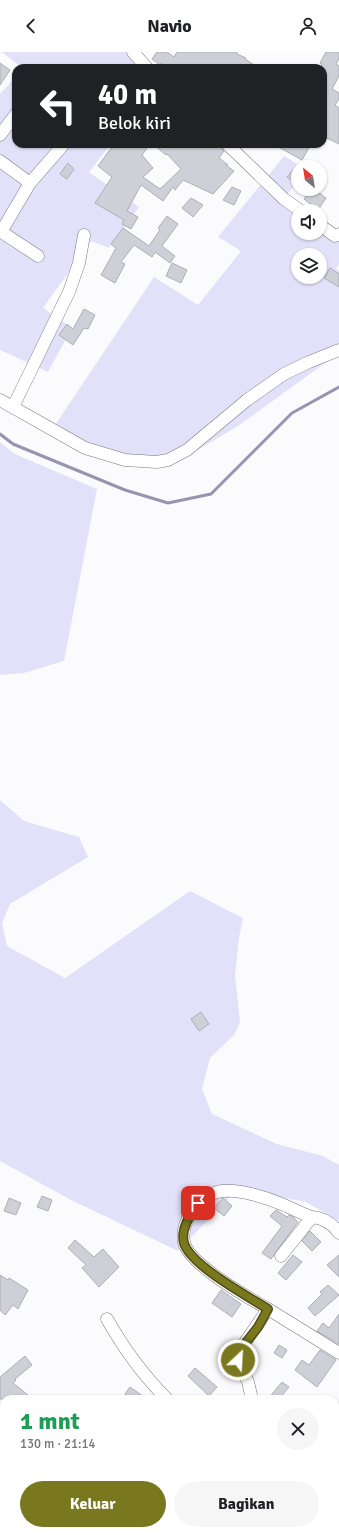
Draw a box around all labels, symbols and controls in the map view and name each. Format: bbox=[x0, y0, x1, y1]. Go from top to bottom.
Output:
icon: back bbox=[20, 15, 42, 37]
text: Navio bbox=[147, 15, 192, 37]
icon: person bbox=[297, 15, 319, 37]
text: 40 m bbox=[98, 78, 157, 112]
icon: left bbox=[32, 80, 84, 132]
text: Belok kiri bbox=[98, 112, 171, 134]
north arrow bbox=[291, 160, 327, 196]
map controls bbox=[291, 160, 327, 284]
button: sound bbox=[291, 204, 327, 240]
button: layers bbox=[291, 248, 327, 284]
pin bbox=[181, 1186, 215, 1220]
icon: arrive bbox=[187, 1192, 209, 1214]
position arrow bbox=[217, 1339, 259, 1381]
text: 1 mnt bbox=[20, 1406, 80, 1436]
button: close bbox=[277, 1408, 319, 1450]
text: 130 m · 21:14 bbox=[20, 1436, 96, 1452]
button: Keluar bbox=[20, 1481, 166, 1527]
button: Bagikan bbox=[174, 1481, 319, 1527]

